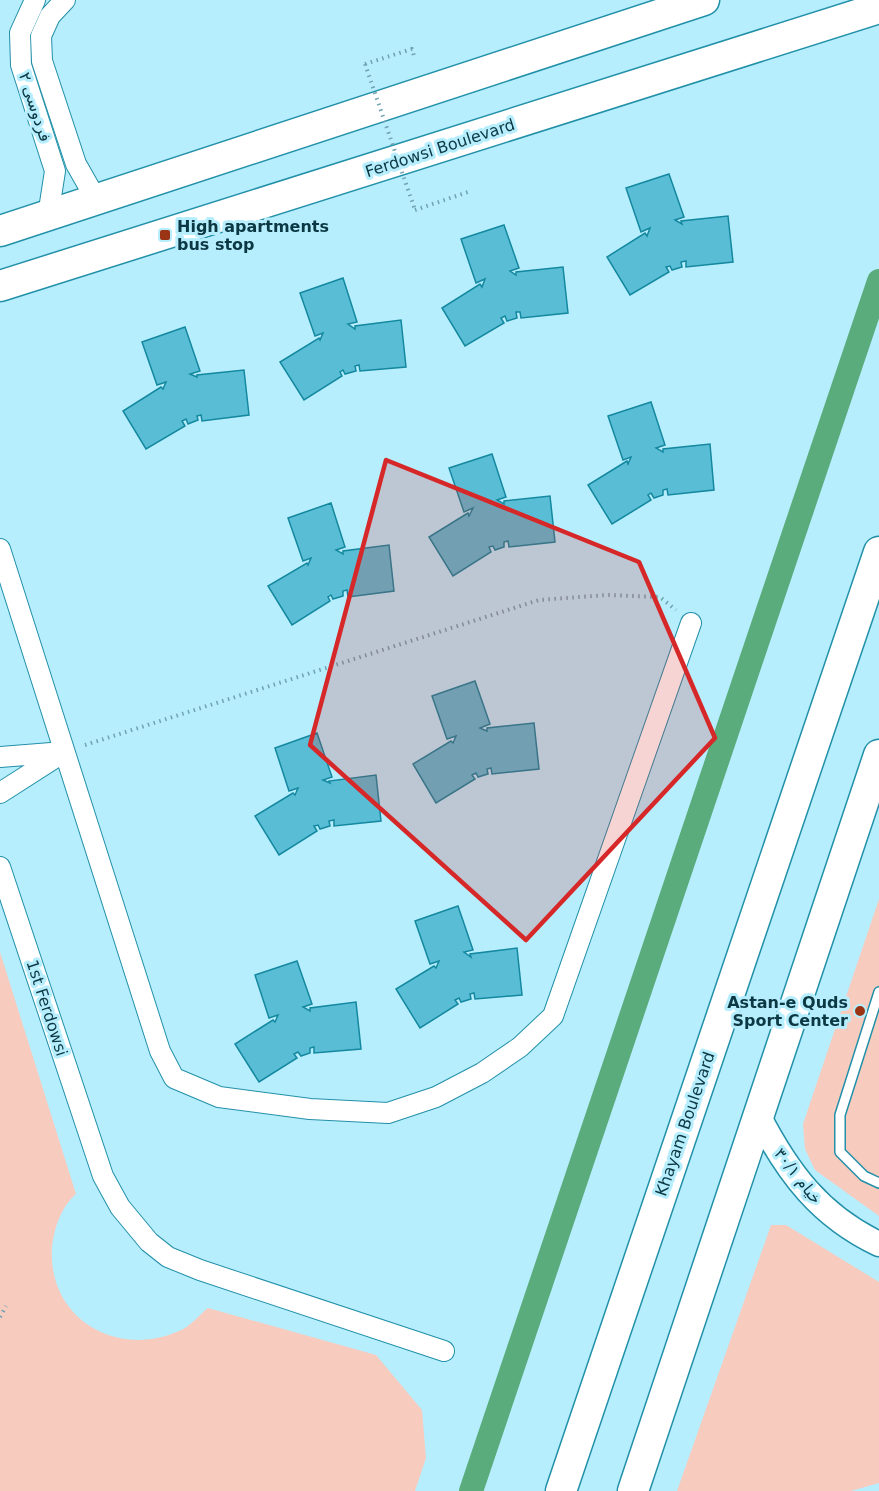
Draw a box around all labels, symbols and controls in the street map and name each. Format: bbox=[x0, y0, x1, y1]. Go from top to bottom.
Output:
street label: فردوسی ۲ bbox=[14, 70, 55, 144]
street label: Ferdowsi Boulevard bbox=[363, 115, 517, 181]
place label: High apartments bus stop bbox=[177, 217, 329, 254]
marker: High apartments bus stop bbox=[158, 228, 172, 242]
street label: 1st Ferdowsi bbox=[22, 957, 72, 1059]
place label: Astan-e Quds Sport Center bbox=[727, 993, 848, 1030]
marker: Astan-e Quds Sport Center bbox=[853, 1004, 867, 1018]
street label: Khayam Boulevard bbox=[651, 1049, 719, 1199]
street label: خیام ۳۰/۱ bbox=[770, 1144, 826, 1208]

